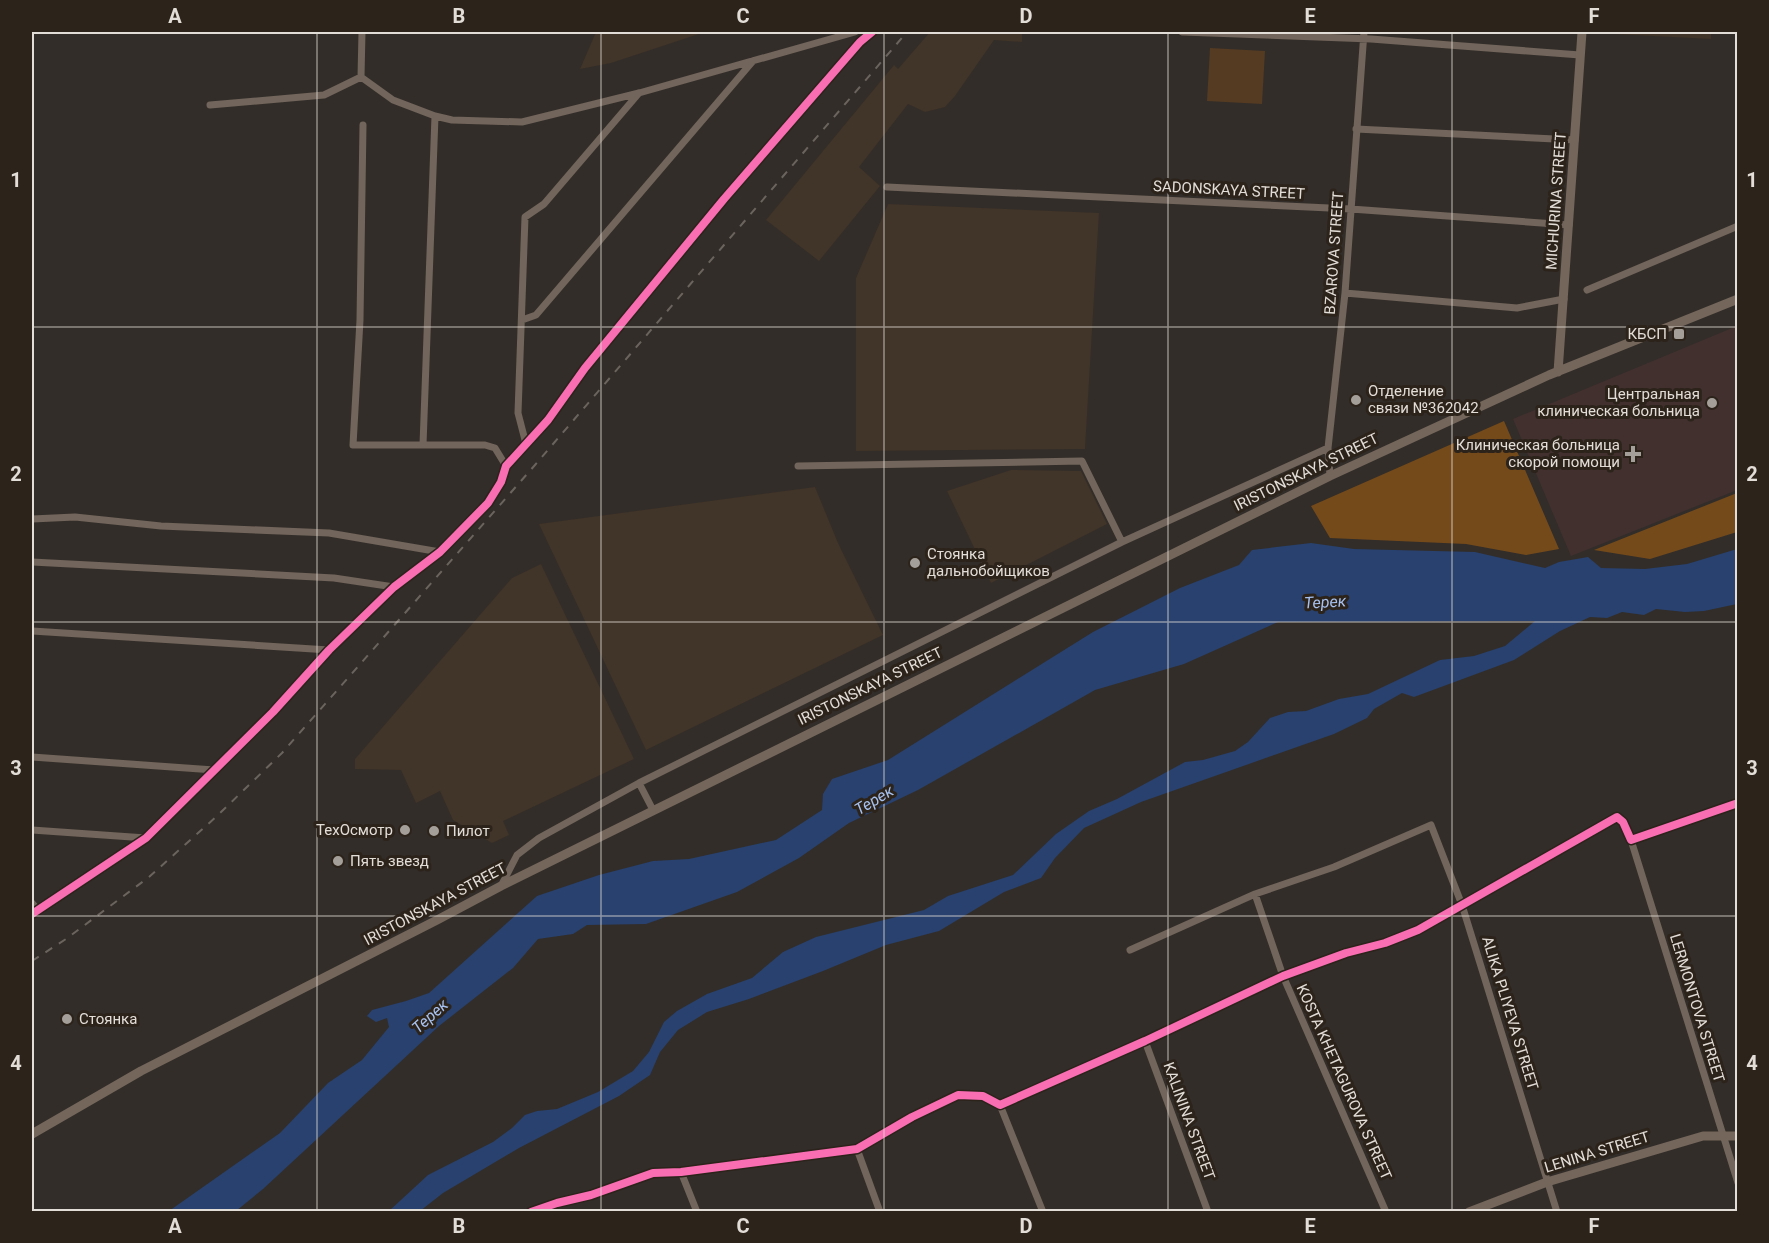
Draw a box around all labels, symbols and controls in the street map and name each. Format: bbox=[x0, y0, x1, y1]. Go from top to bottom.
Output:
text: A bbox=[168, 4, 182, 28]
text: B bbox=[453, 4, 465, 28]
text: C bbox=[736, 4, 750, 28]
text: D bbox=[1020, 4, 1033, 28]
text: E bbox=[1304, 4, 1316, 28]
text: F bbox=[1589, 4, 1600, 28]
street label: MICHURINA STREET bbox=[1542, 131, 1570, 271]
text: 1 bbox=[10, 168, 22, 192]
text: 1 bbox=[1746, 168, 1758, 192]
street label: SADONSKAYA STREET bbox=[1153, 177, 1305, 203]
street label: BZAROVA STREET bbox=[1321, 191, 1347, 315]
place label: КБСП bbox=[1627, 325, 1667, 343]
marker: КБСП bbox=[1672, 327, 1686, 341]
place label: Отделение связи №362042 bbox=[1368, 382, 1479, 417]
place label: Центральная клиническая больница bbox=[1537, 385, 1700, 420]
marker: Отделение связи №362042 bbox=[1349, 393, 1363, 407]
marker: Центральная клиническая больница bbox=[1705, 396, 1719, 410]
street label: IRISTONSKAYA STREET bbox=[1231, 429, 1381, 515]
place label: Клиническая больница скорой помощи bbox=[1456, 436, 1620, 471]
marker: Клиническая больница скорой помощи bbox=[1624, 445, 1642, 463]
text: 2 bbox=[10, 462, 22, 486]
text: 2 bbox=[1746, 462, 1758, 486]
place label: Стоянка дальнобойщиков bbox=[927, 545, 1050, 580]
marker: Стоянка дальнобойщиков bbox=[908, 556, 922, 570]
water label: Терек bbox=[1304, 591, 1347, 613]
street label: IRISTONSKAYA STREET bbox=[795, 643, 945, 729]
text: 3 bbox=[10, 756, 22, 780]
text: 3 bbox=[1746, 756, 1758, 780]
water label: Терек bbox=[851, 781, 897, 819]
place label: ТехОсмотр bbox=[316, 821, 393, 839]
place label: Пилот bbox=[446, 822, 490, 840]
marker: ТехОсмотр bbox=[398, 823, 412, 837]
marker: Пилот bbox=[427, 824, 441, 838]
place label: Пять звезд bbox=[350, 852, 429, 870]
marker: Пять звезд bbox=[331, 854, 345, 868]
street label: IRISTONSKAYA STREET bbox=[361, 859, 509, 949]
street label: LERMONTOVA STREET bbox=[1666, 932, 1728, 1085]
street label: ALIKA PLIYEVA STREET bbox=[1478, 934, 1542, 1092]
street label: KOSTA KHETAGUROVA STREET bbox=[1293, 981, 1395, 1183]
water label: Терек bbox=[408, 994, 452, 1037]
place label: Стоянка bbox=[79, 1010, 137, 1028]
marker: Стоянка bbox=[60, 1012, 74, 1026]
text: 4 bbox=[10, 1051, 22, 1075]
text: 4 bbox=[1746, 1051, 1758, 1075]
street label: KALININA STREET bbox=[1159, 1060, 1219, 1182]
street label: LENINA STREET bbox=[1542, 1127, 1652, 1177]
text: A bbox=[168, 1214, 182, 1238]
text: B bbox=[453, 1214, 465, 1238]
text: C bbox=[736, 1214, 750, 1238]
text: D bbox=[1020, 1214, 1033, 1238]
text: E bbox=[1304, 1214, 1316, 1238]
text: F bbox=[1589, 1214, 1600, 1238]

